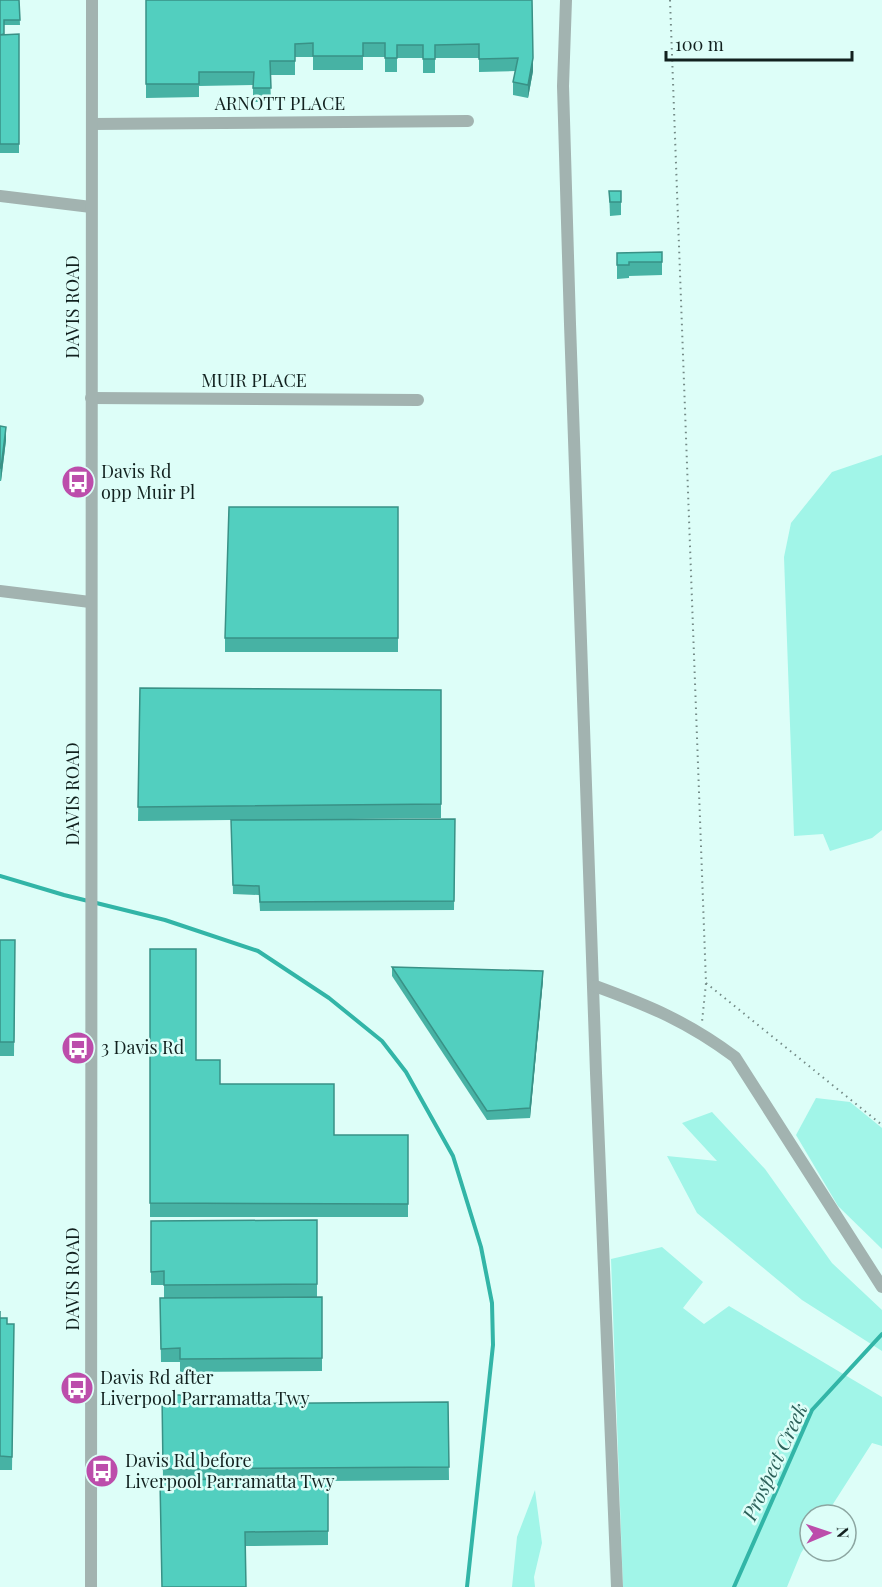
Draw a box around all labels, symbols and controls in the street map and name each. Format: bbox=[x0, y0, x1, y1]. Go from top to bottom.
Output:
scale bar bbox=[666, 24, 852, 62]
text: 100 m bbox=[675, 32, 724, 56]
street label: ARNOTT PLACE bbox=[214, 91, 345, 115]
street label: DAVIS ROAD bbox=[60, 255, 84, 359]
street label: MUIR PLACE bbox=[201, 368, 307, 392]
place label: Davis Rd opp Muir Pl bbox=[101, 459, 195, 504]
bus stop icon: Davis Rd opp Muir Pl bbox=[60, 464, 96, 500]
street label: DAVIS ROAD bbox=[60, 742, 84, 846]
bus stop icon: 3 Davis Rd bbox=[60, 1030, 96, 1066]
place label: 3 Davis Rd bbox=[101, 1035, 185, 1059]
street label: DAVIS ROAD bbox=[60, 1227, 84, 1331]
place label: Davis Rd after Liverpool Parramatta Twy bbox=[100, 1365, 309, 1410]
bus stop icon: Davis Rd after Liverpool Parramatta Twy bbox=[59, 1370, 95, 1406]
water label: Prospect Creek bbox=[734, 1398, 813, 1525]
place label: Davis Rd before Liverpool Parramatta Twy bbox=[125, 1448, 334, 1493]
bus stop icon: Davis Rd before Liverpool Parramatta Twy bbox=[84, 1453, 120, 1489]
north arrow bbox=[798, 1503, 858, 1563]
text: N bbox=[833, 1526, 854, 1539]

